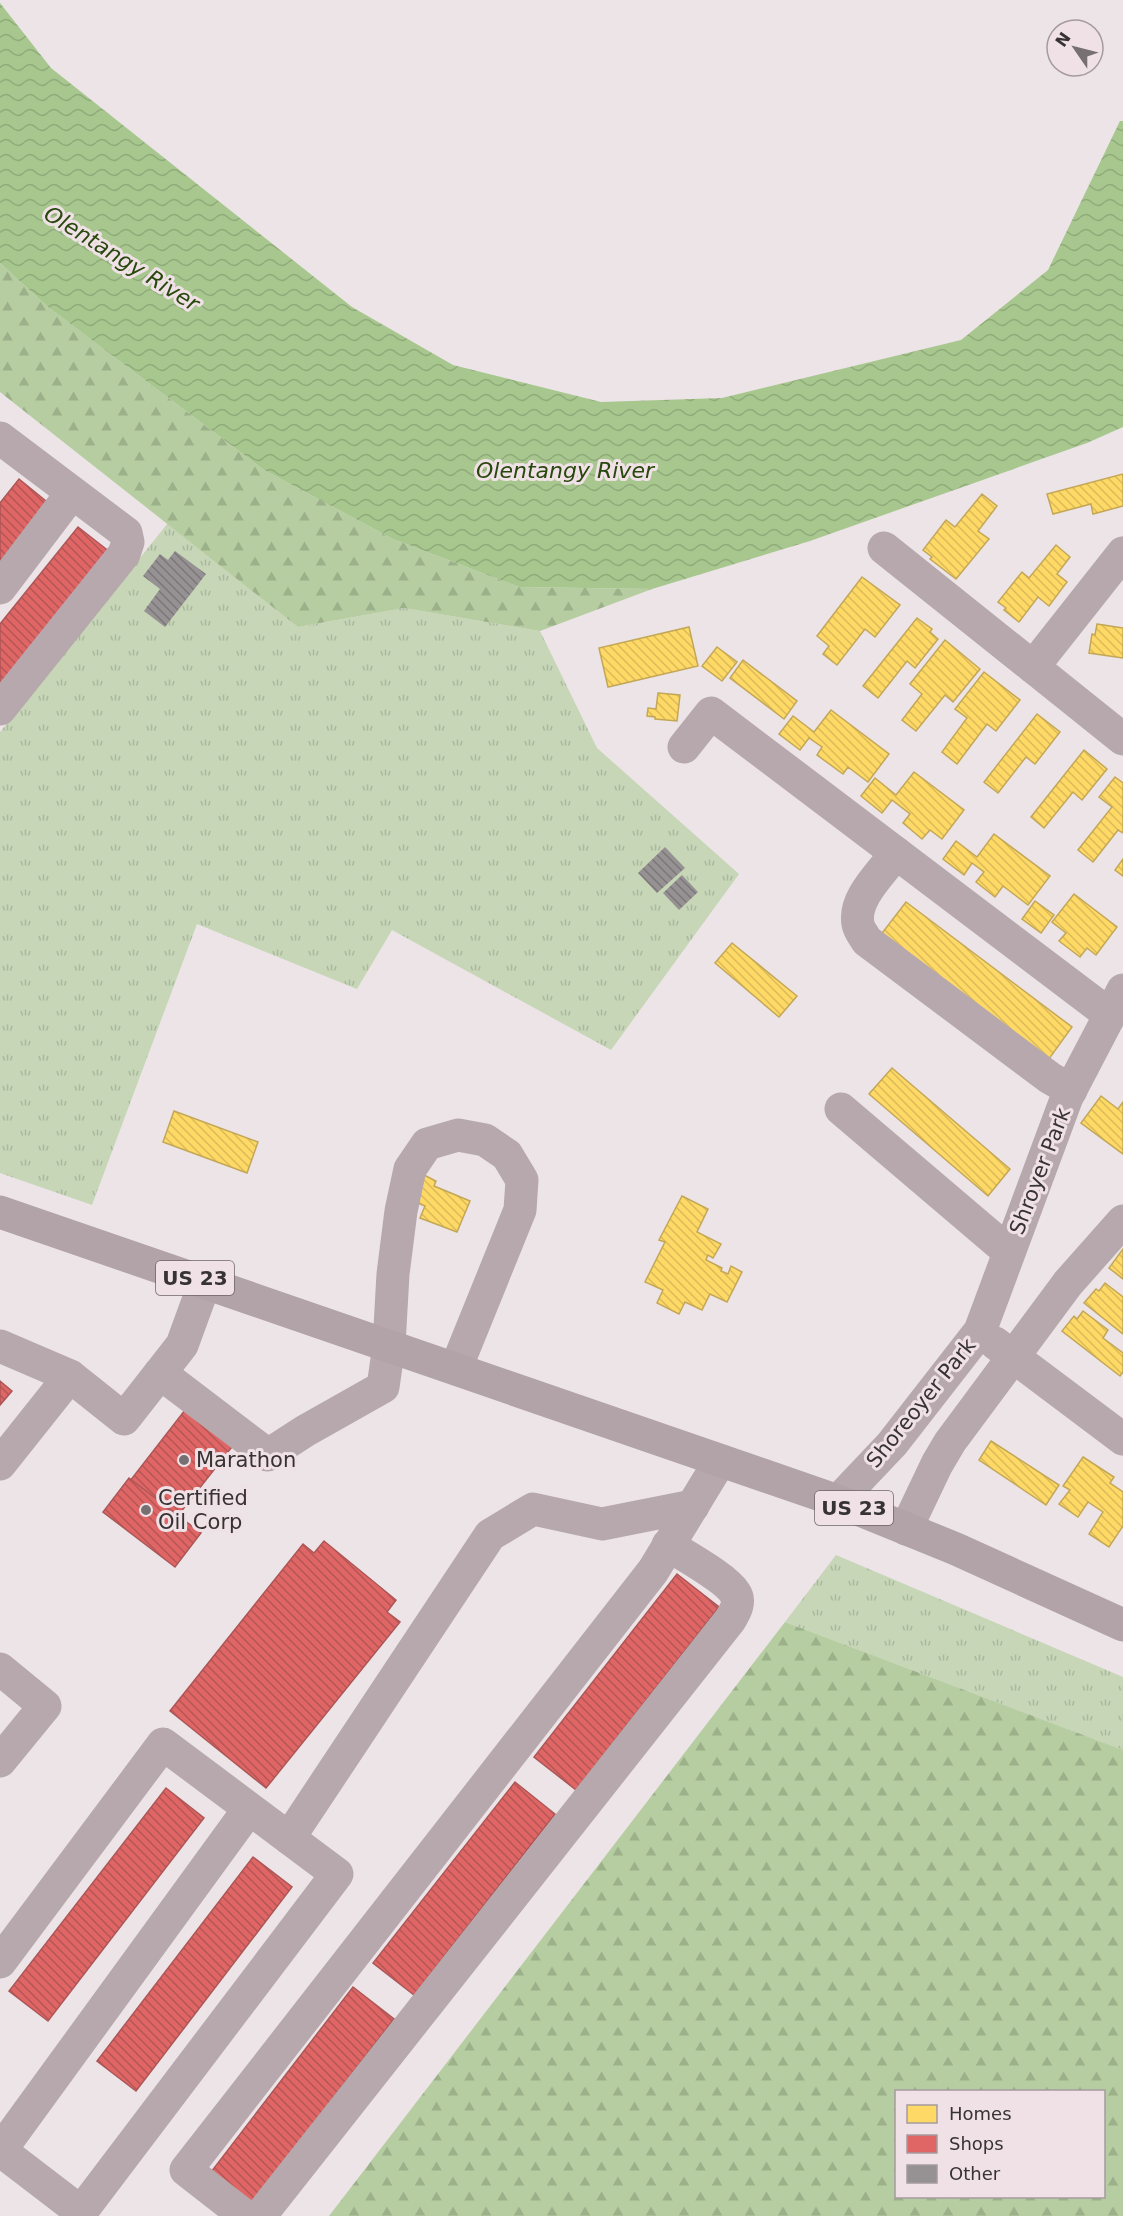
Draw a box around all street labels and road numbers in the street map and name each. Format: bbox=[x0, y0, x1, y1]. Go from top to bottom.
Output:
street label: Shroyer Park bbox=[1005, 1104, 1075, 1238]
road number: US 23 bbox=[156, 1261, 234, 1295]
street label: Shoreoyer Park bbox=[861, 1333, 981, 1473]
road number: US 23 bbox=[815, 1491, 893, 1525]

